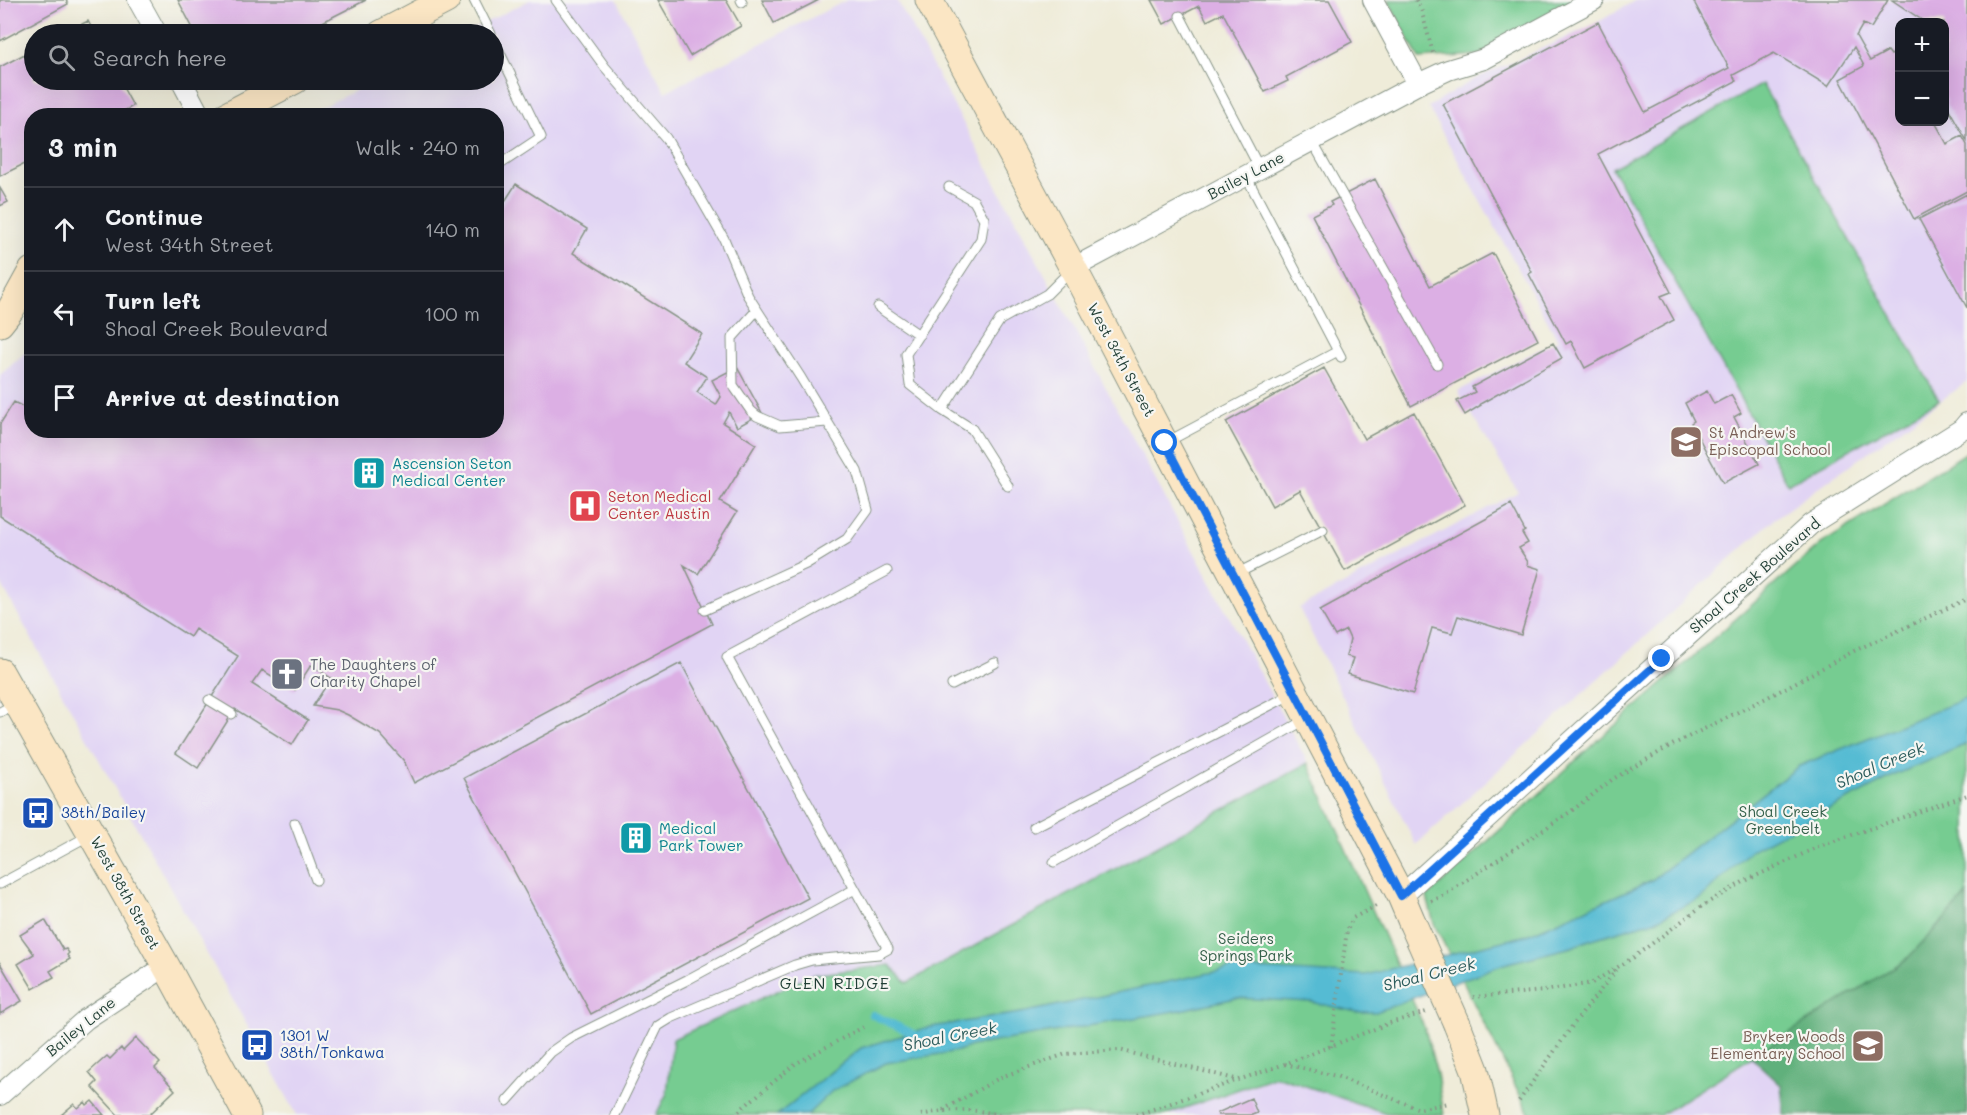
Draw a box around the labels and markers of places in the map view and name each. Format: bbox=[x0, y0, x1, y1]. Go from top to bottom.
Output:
place label: St Andrew's Episcopal School bbox=[1709, 422, 1831, 459]
school or university icon: St Andrew's Episcopal School bbox=[1668, 424, 1704, 460]
place label: Ascension Seton Medical Center bbox=[392, 453, 512, 490]
building icon: Ascension Seton Medical Center bbox=[351, 455, 387, 491]
place label: Seton Medical Center Austin bbox=[608, 486, 712, 523]
hospital icon: Seton Medical Center Austin bbox=[567, 488, 603, 524]
place label: The Daughters of Charity Chapel bbox=[310, 654, 437, 691]
church icon: The Daughters of Charity Chapel bbox=[269, 656, 305, 692]
bus stop icon: 38th/Bailey bbox=[20, 795, 56, 831]
place label: 38th/Bailey bbox=[61, 802, 146, 822]
place label: Medical Park Tower bbox=[659, 818, 744, 855]
building icon: Medical Park Tower bbox=[618, 820, 654, 856]
place label: 1301 W 38th/Tonkawa bbox=[280, 1025, 385, 1062]
place label: Bryker Woods Elementary School bbox=[1710, 1026, 1845, 1063]
bus stop icon: 1301 W 38th/Tonkawa bbox=[239, 1027, 275, 1063]
school or university icon: Bryker Woods Elementary School bbox=[1850, 1028, 1886, 1064]

